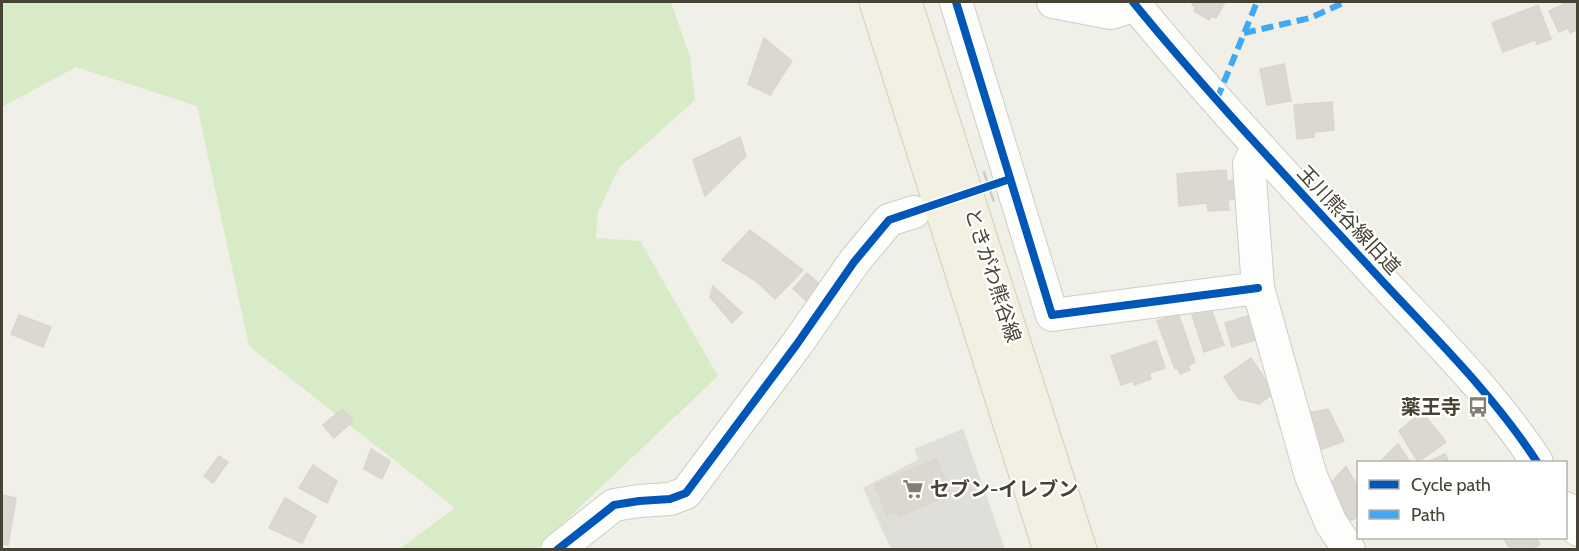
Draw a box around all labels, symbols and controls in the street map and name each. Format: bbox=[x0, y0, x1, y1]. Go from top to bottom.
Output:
street label: 玉川熊谷線旧道 bbox=[1292, 161, 1406, 279]
street label: ときがわ熊谷線 bbox=[960, 205, 1026, 345]
place label: 薬王寺 bbox=[1401, 395, 1461, 419]
bus stop icon: 薬王寺 bbox=[1466, 395, 1490, 419]
legend bbox=[1357, 461, 1567, 539]
text: Cycle path bbox=[1411, 474, 1491, 496]
supermarket icon: セブン-イレブン bbox=[901, 477, 925, 501]
place label: セブン-イレブン bbox=[930, 477, 1078, 501]
text: Path bbox=[1411, 504, 1445, 526]

